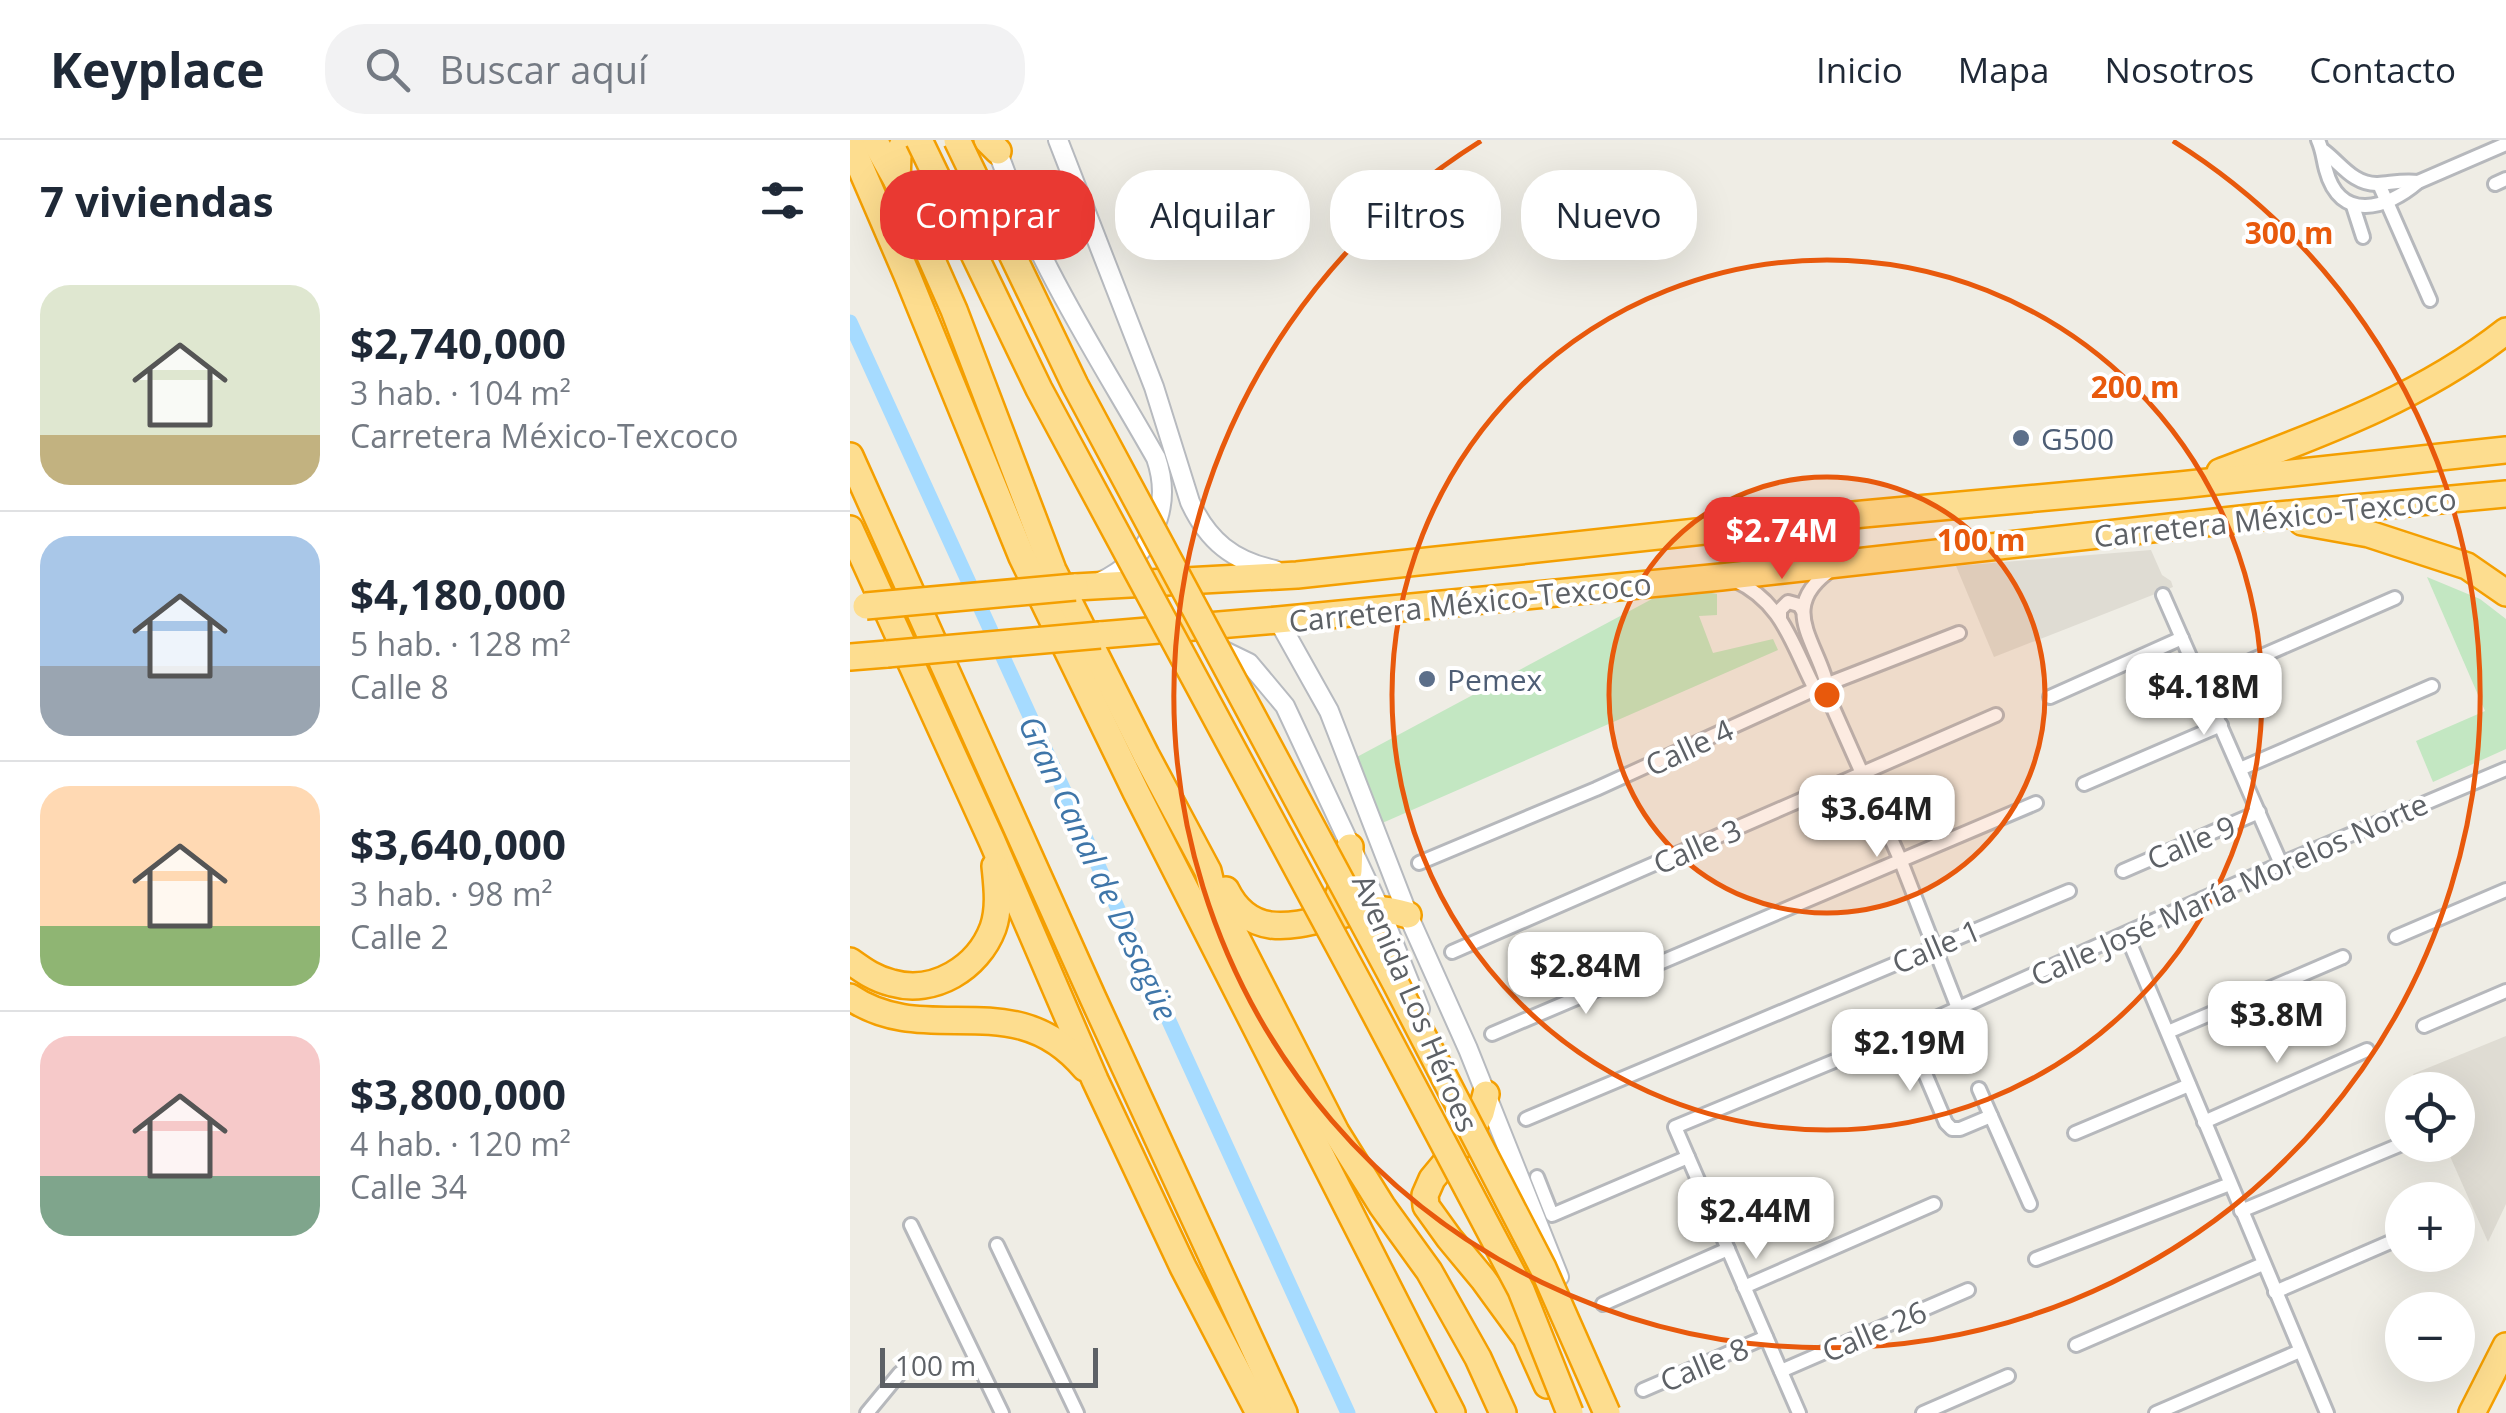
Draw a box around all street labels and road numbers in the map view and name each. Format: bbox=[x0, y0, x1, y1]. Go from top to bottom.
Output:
street label: Carretera México-Texcoco bbox=[2092, 478, 2458, 556]
street label: Carretera México-Texcoco bbox=[1287, 563, 1653, 641]
street label: Calle 4 bbox=[1638, 709, 1740, 785]
street label: Calle José María Morelos Norte bbox=[2024, 783, 2434, 995]
street label: Calle 9 bbox=[2140, 805, 2242, 879]
street label: Calle 3 bbox=[1646, 808, 1748, 884]
street label: Avenida Los Héroes bbox=[1343, 868, 1489, 1138]
street label: Calle 1 bbox=[1885, 909, 1987, 983]
street label: Calle 26 bbox=[1816, 1291, 1932, 1371]
street label: Calle 8 bbox=[1653, 1327, 1755, 1401]

